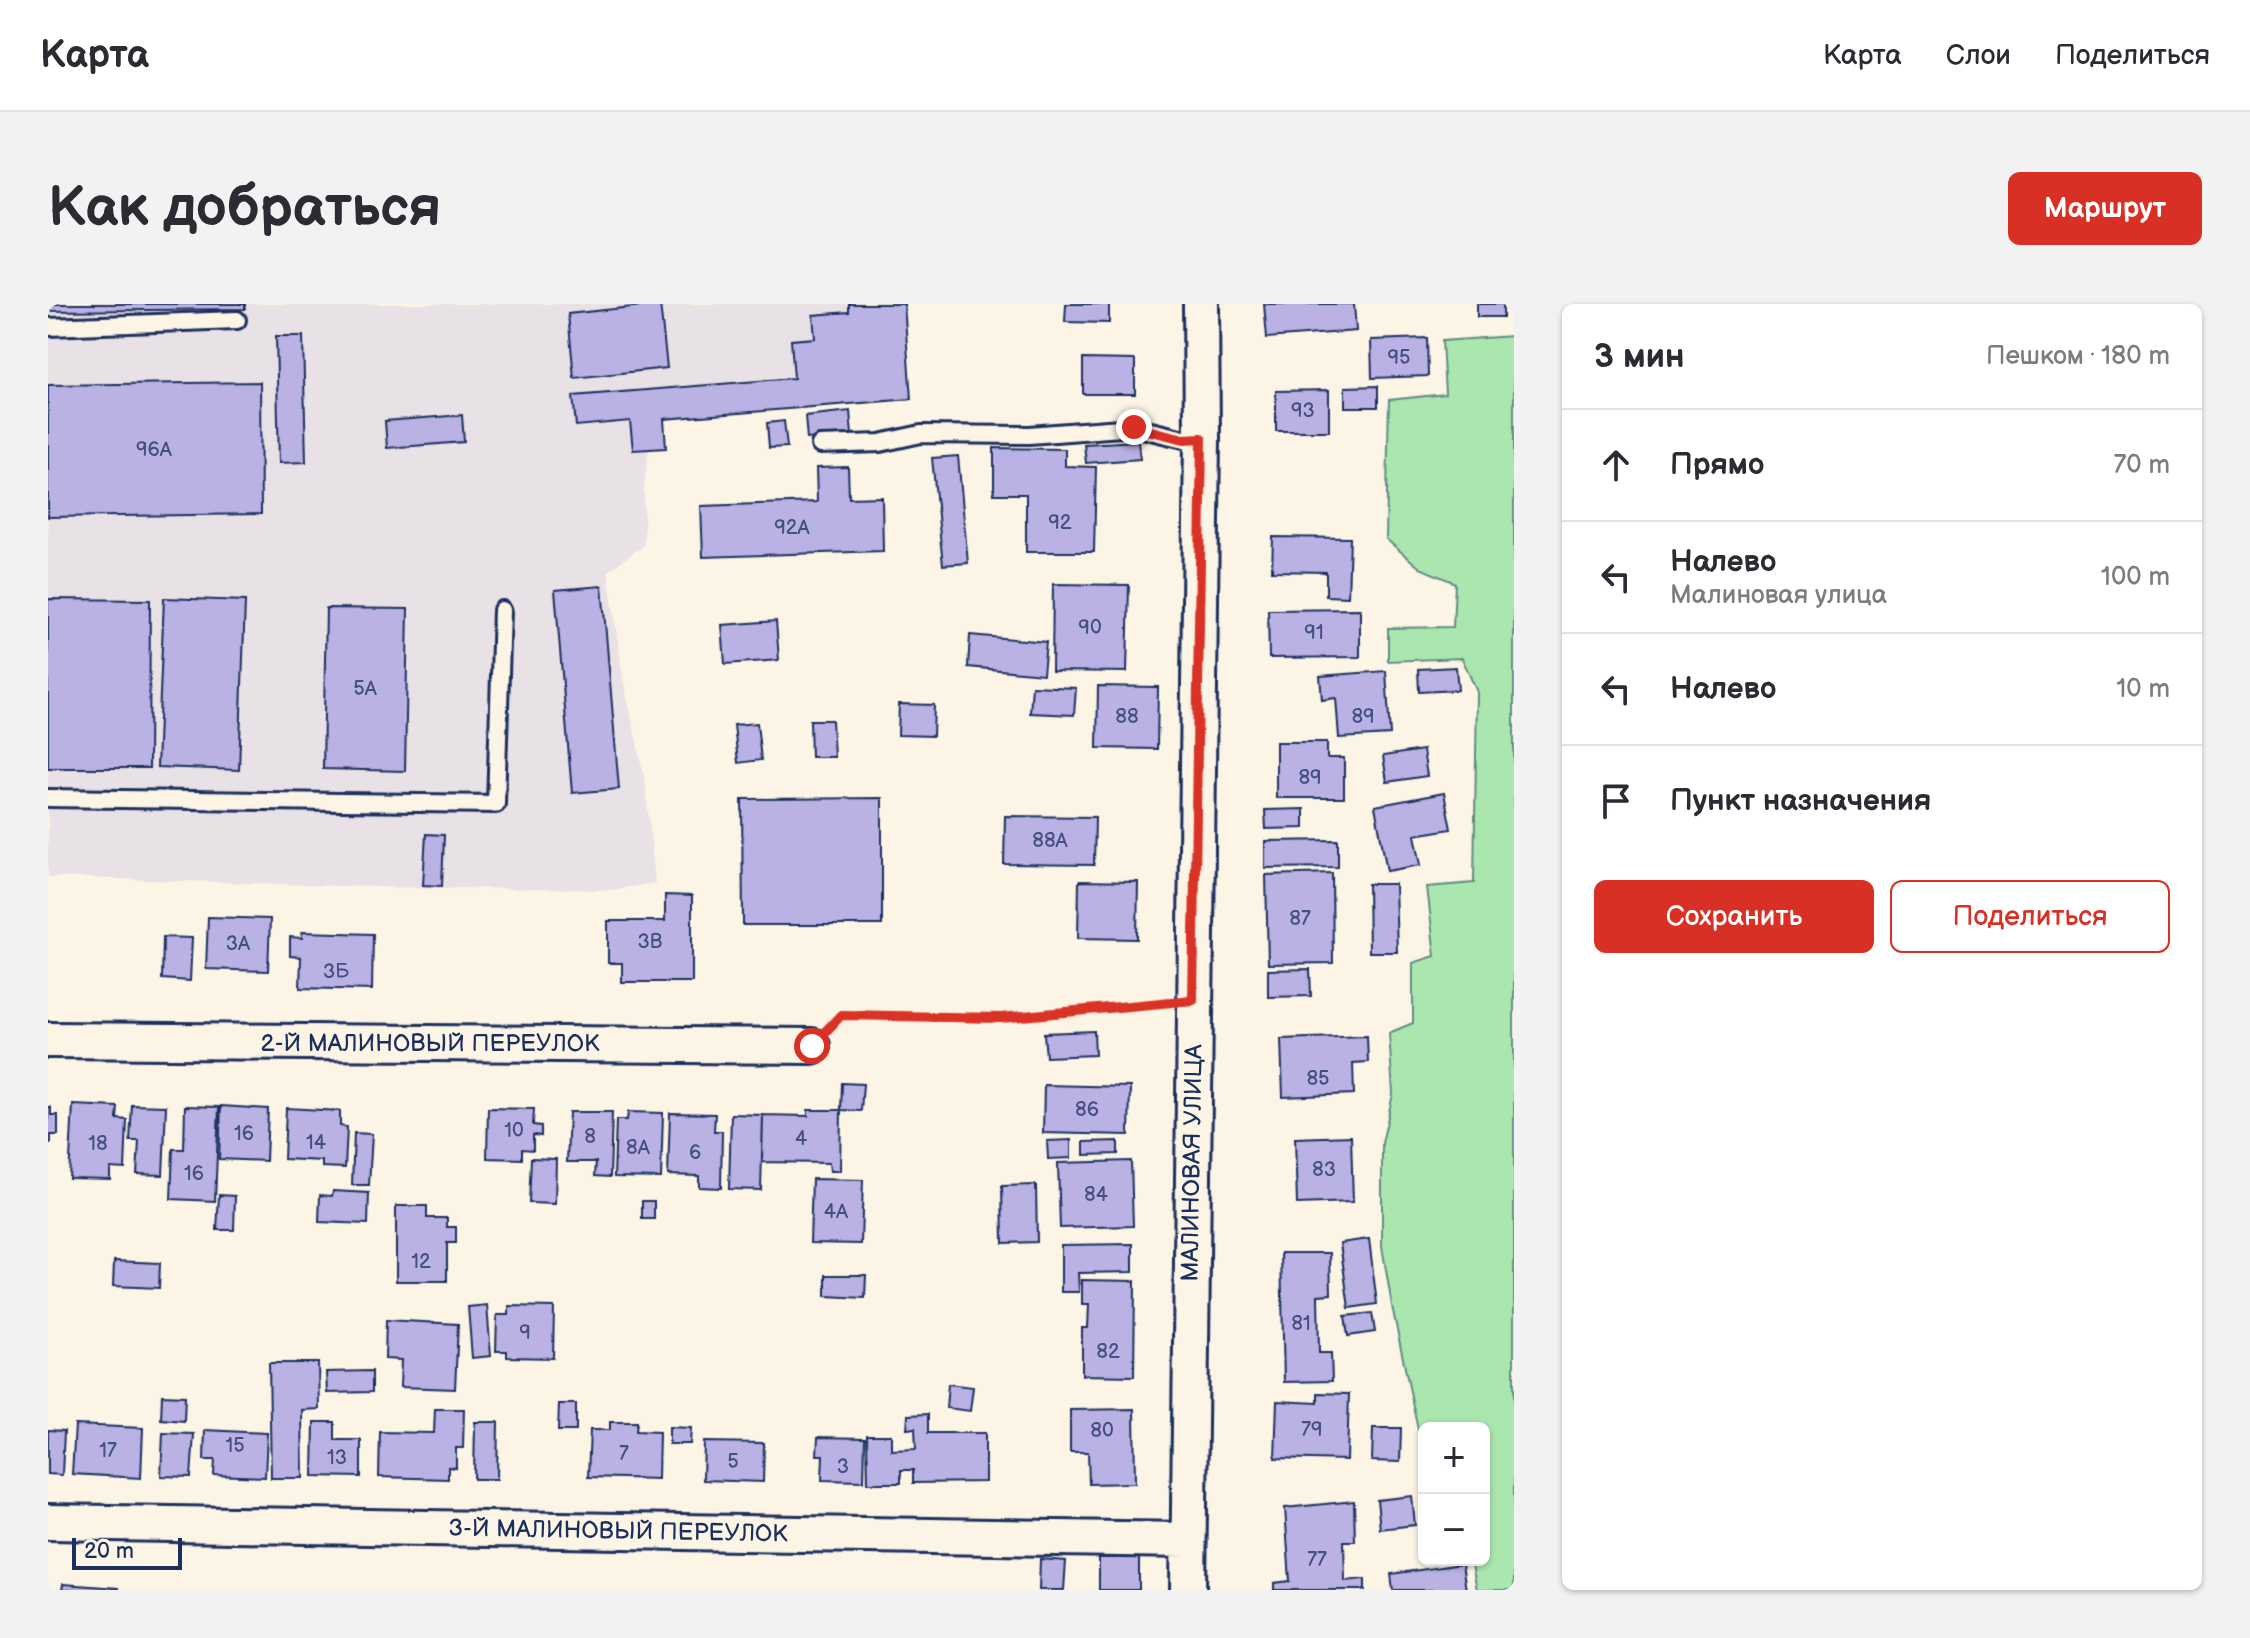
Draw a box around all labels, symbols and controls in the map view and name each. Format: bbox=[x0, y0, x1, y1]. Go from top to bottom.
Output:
text: Карта bbox=[40, 33, 149, 78]
text: Карта bbox=[1823, 39, 1902, 72]
text: Слои bbox=[1946, 39, 2011, 72]
text: Поделиться bbox=[2055, 39, 2210, 72]
button: Маршрут bbox=[2008, 172, 2202, 245]
text: Как добраться bbox=[48, 175, 441, 242]
text: 3 мин bbox=[1594, 336, 1685, 377]
text: Пешком · 180 m bbox=[1986, 341, 2170, 372]
house number: 95 bbox=[1387, 346, 1411, 370]
house number: 93 bbox=[1291, 399, 1315, 423]
route end bbox=[1116, 409, 1152, 445]
house number: 96А bbox=[136, 438, 173, 462]
icon: ahead bbox=[1594, 443, 1638, 487]
text: Прямо bbox=[1670, 447, 1764, 483]
text: 70 m bbox=[2113, 450, 2170, 481]
house number: 92 bbox=[1048, 511, 1072, 535]
house number: 92А bbox=[774, 516, 811, 540]
text: Налево bbox=[1670, 544, 1776, 580]
icon: left bbox=[1594, 555, 1638, 599]
text: 100 m bbox=[2101, 562, 2170, 593]
text: Малиновая улица bbox=[1670, 580, 1887, 611]
house number: 90 bbox=[1078, 616, 1102, 640]
house number: 91 bbox=[1304, 621, 1324, 645]
icon: left bbox=[1594, 667, 1638, 711]
text: Налево bbox=[1670, 671, 1776, 707]
text: 10 m bbox=[2116, 674, 2170, 705]
house number: 5А bbox=[353, 677, 378, 701]
house number: 88 bbox=[1115, 705, 1139, 729]
house number: 89 bbox=[1351, 705, 1375, 729]
house number: 89 bbox=[1298, 766, 1322, 790]
icon: arrive bbox=[1594, 779, 1638, 823]
text: Пункт назначения bbox=[1670, 783, 1931, 819]
house number: 88А bbox=[1032, 829, 1069, 853]
button: Сохранить bbox=[1594, 880, 1874, 953]
button: Поделиться bbox=[1890, 880, 2170, 953]
house number: 87 bbox=[1289, 907, 1311, 931]
house number: 3В bbox=[638, 930, 663, 954]
house number: 3А bbox=[226, 932, 251, 956]
house number: 3Б bbox=[323, 960, 349, 984]
route start bbox=[794, 1028, 830, 1064]
street label: 2-Й МАЛИНОВЫЙ ПЕРЕУЛОК bbox=[261, 1029, 600, 1058]
street label: МАЛИНОВАЯ УЛИЦА bbox=[1175, 1044, 1209, 1282]
house number: 85 bbox=[1306, 1067, 1330, 1091]
house number: 86 bbox=[1075, 1098, 1099, 1122]
house number: 10 bbox=[504, 1119, 524, 1143]
house number: 16 bbox=[234, 1122, 254, 1146]
house number: 8 bbox=[584, 1125, 596, 1149]
house number: 4 bbox=[795, 1127, 807, 1151]
house number: 14 bbox=[306, 1131, 326, 1155]
house number: 18 bbox=[88, 1132, 108, 1156]
house number: 8А bbox=[626, 1136, 651, 1160]
house number: 6 bbox=[689, 1141, 701, 1165]
house number: 83 bbox=[1312, 1158, 1336, 1182]
house number: 16 bbox=[184, 1162, 204, 1186]
house number: 84 bbox=[1084, 1183, 1108, 1207]
house number: 4А bbox=[824, 1200, 849, 1224]
house number: 12 bbox=[411, 1250, 431, 1274]
house number: 81 bbox=[1291, 1312, 1311, 1336]
house number: 9 bbox=[519, 1321, 531, 1345]
house number: 82 bbox=[1096, 1340, 1120, 1364]
house number: 79 bbox=[1301, 1418, 1323, 1442]
house number: 80 bbox=[1090, 1419, 1114, 1443]
map controls bbox=[1418, 1422, 1490, 1566]
button: + bbox=[1418, 1422, 1490, 1494]
house number: 15 bbox=[225, 1434, 245, 1458]
house number: 17 bbox=[99, 1439, 117, 1463]
house number: 7 bbox=[619, 1442, 629, 1466]
house number: 13 bbox=[327, 1446, 347, 1470]
house number: 5 bbox=[727, 1450, 739, 1474]
house number: 3 bbox=[837, 1455, 849, 1479]
button: − bbox=[1418, 1494, 1490, 1566]
street label: 3-Й МАЛИНОВЫЙ ПЕРЕУЛОК bbox=[448, 1514, 788, 1548]
scale bar bbox=[72, 1534, 182, 1570]
text: 20 m bbox=[84, 1538, 134, 1565]
house number: 77 bbox=[1307, 1548, 1327, 1572]

